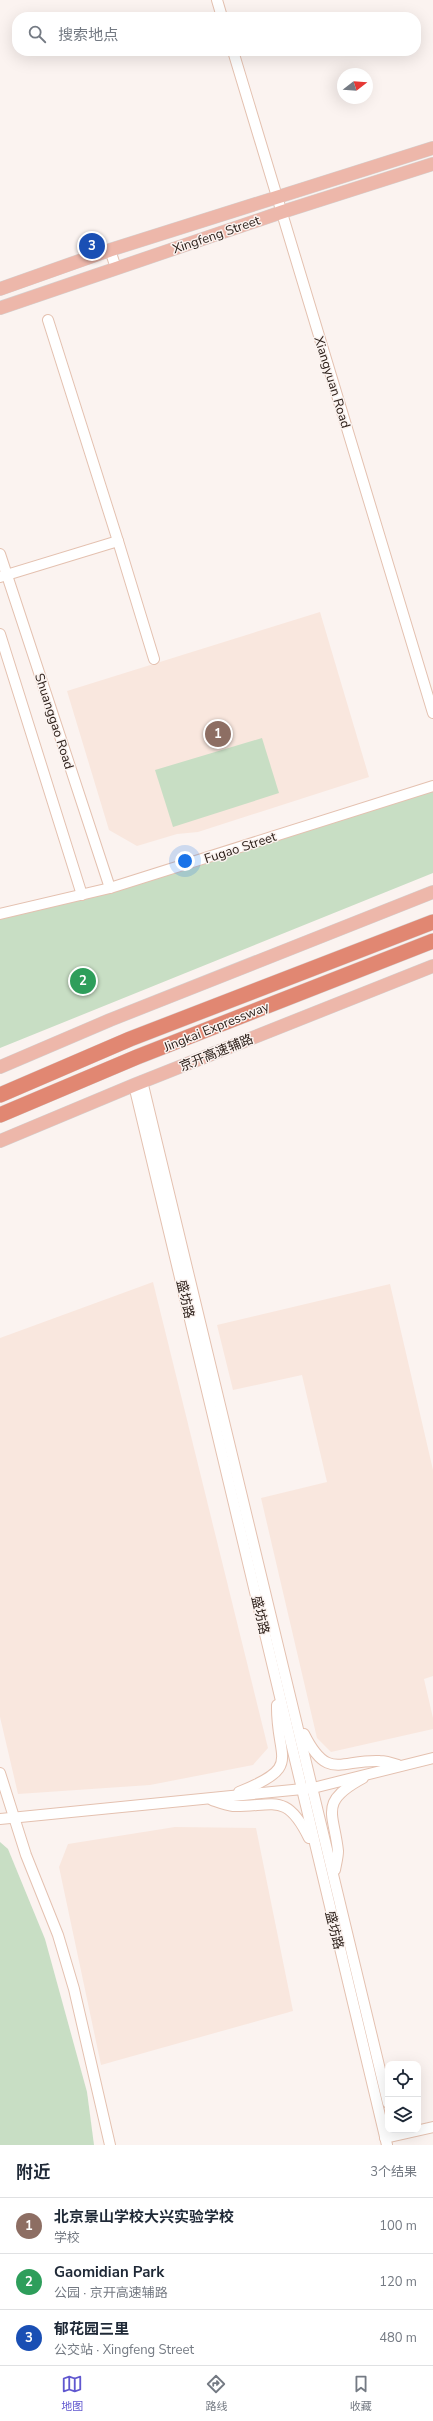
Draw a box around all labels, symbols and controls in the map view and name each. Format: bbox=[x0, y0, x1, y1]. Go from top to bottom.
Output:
search box bbox=[12, 12, 421, 56]
icon: search bbox=[26, 23, 48, 45]
text: 搜索地点 bbox=[58, 25, 118, 45]
north arrow bbox=[337, 68, 373, 104]
street label: Xingfeng Street bbox=[170, 211, 263, 258]
pin: 3 bbox=[79, 231, 105, 261]
street label: Xiangyuan Road bbox=[310, 334, 355, 430]
street label: Shuanggao Road bbox=[30, 671, 78, 772]
pin: 1 bbox=[205, 719, 231, 749]
street label: Fugao Street bbox=[202, 828, 279, 868]
your location bbox=[175, 851, 195, 871]
pin: 2 bbox=[70, 966, 96, 996]
street label: Jingkai Expressway bbox=[160, 997, 272, 1057]
street label: 京开高速辅路 bbox=[177, 1030, 256, 1076]
street label: 盛坊路 bbox=[172, 1278, 198, 1320]
street label: 盛坊路 bbox=[247, 1594, 273, 1636]
street label: 盛坊路 bbox=[321, 1909, 347, 1951]
map controls bbox=[385, 2061, 421, 2133]
button: locate bbox=[385, 2061, 421, 2097]
button: layers bbox=[385, 2097, 421, 2133]
text: 附近 bbox=[16, 2161, 50, 2184]
text: 3个结果 bbox=[370, 2163, 417, 2181]
text: 北京景山学校大兴实验学校 bbox=[54, 2207, 234, 2227]
text: 1 bbox=[25, 2217, 33, 2235]
text: 100 m bbox=[379, 2217, 417, 2235]
text: 学校 bbox=[54, 2229, 80, 2247]
text: Gaomidian Park bbox=[54, 2262, 164, 2282]
text: 2 bbox=[25, 2273, 33, 2291]
text: 120 m bbox=[379, 2273, 417, 2291]
text: 公园 · 京开高速辅路 bbox=[54, 2284, 168, 2302]
text: 郁花园三里 bbox=[54, 2319, 129, 2339]
text: 3 bbox=[25, 2329, 33, 2347]
text: 480 m bbox=[379, 2329, 417, 2347]
text: 公交站 · Xingfeng Street bbox=[54, 2341, 194, 2359]
tab: 地图 bbox=[61, 2373, 83, 2414]
tab: 路线 bbox=[205, 2373, 227, 2414]
tab: 收藏 bbox=[350, 2373, 372, 2414]

